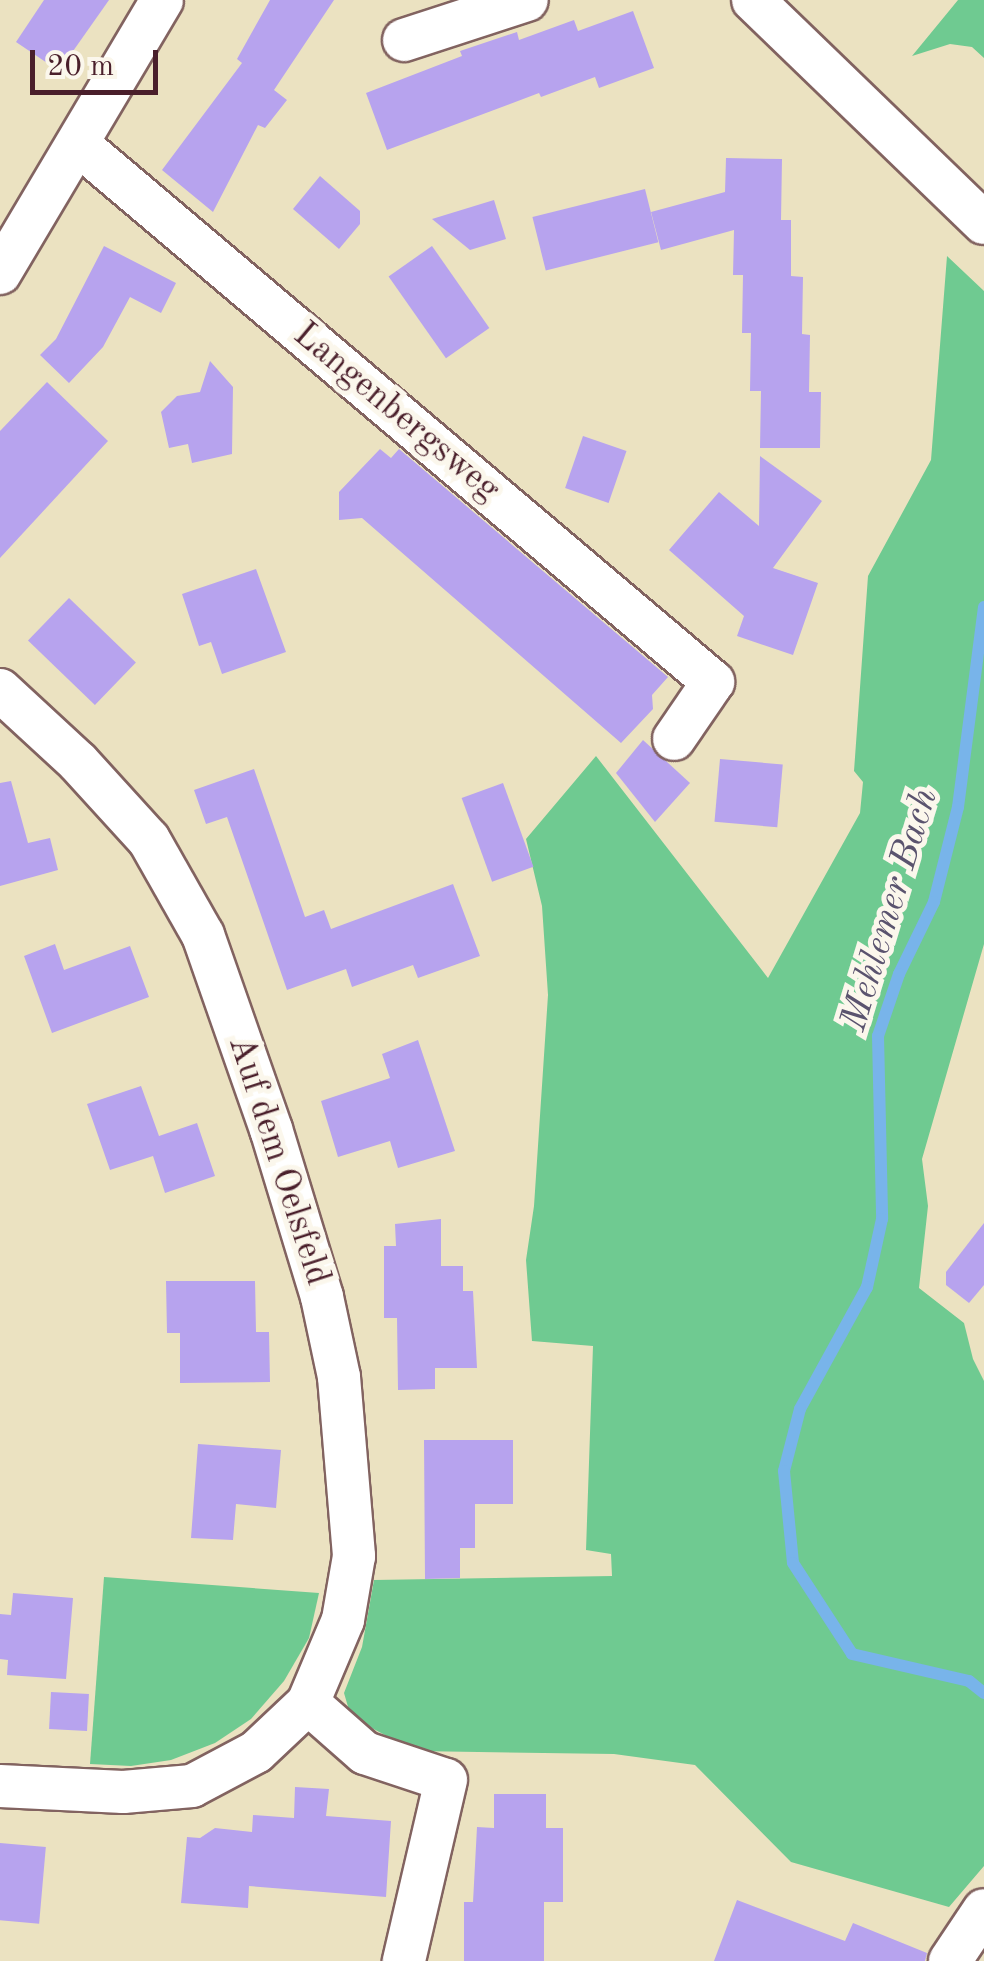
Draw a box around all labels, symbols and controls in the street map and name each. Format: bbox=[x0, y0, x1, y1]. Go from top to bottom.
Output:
scale bar bbox=[35, 30, 162, 92]
text: 20 m bbox=[47, 52, 114, 82]
street label: Langenbergsweg bbox=[284, 314, 508, 512]
water label: Mehlemer Bach bbox=[833, 783, 949, 1037]
street label: Auf dem Oelsfeld bbox=[218, 1031, 338, 1291]

